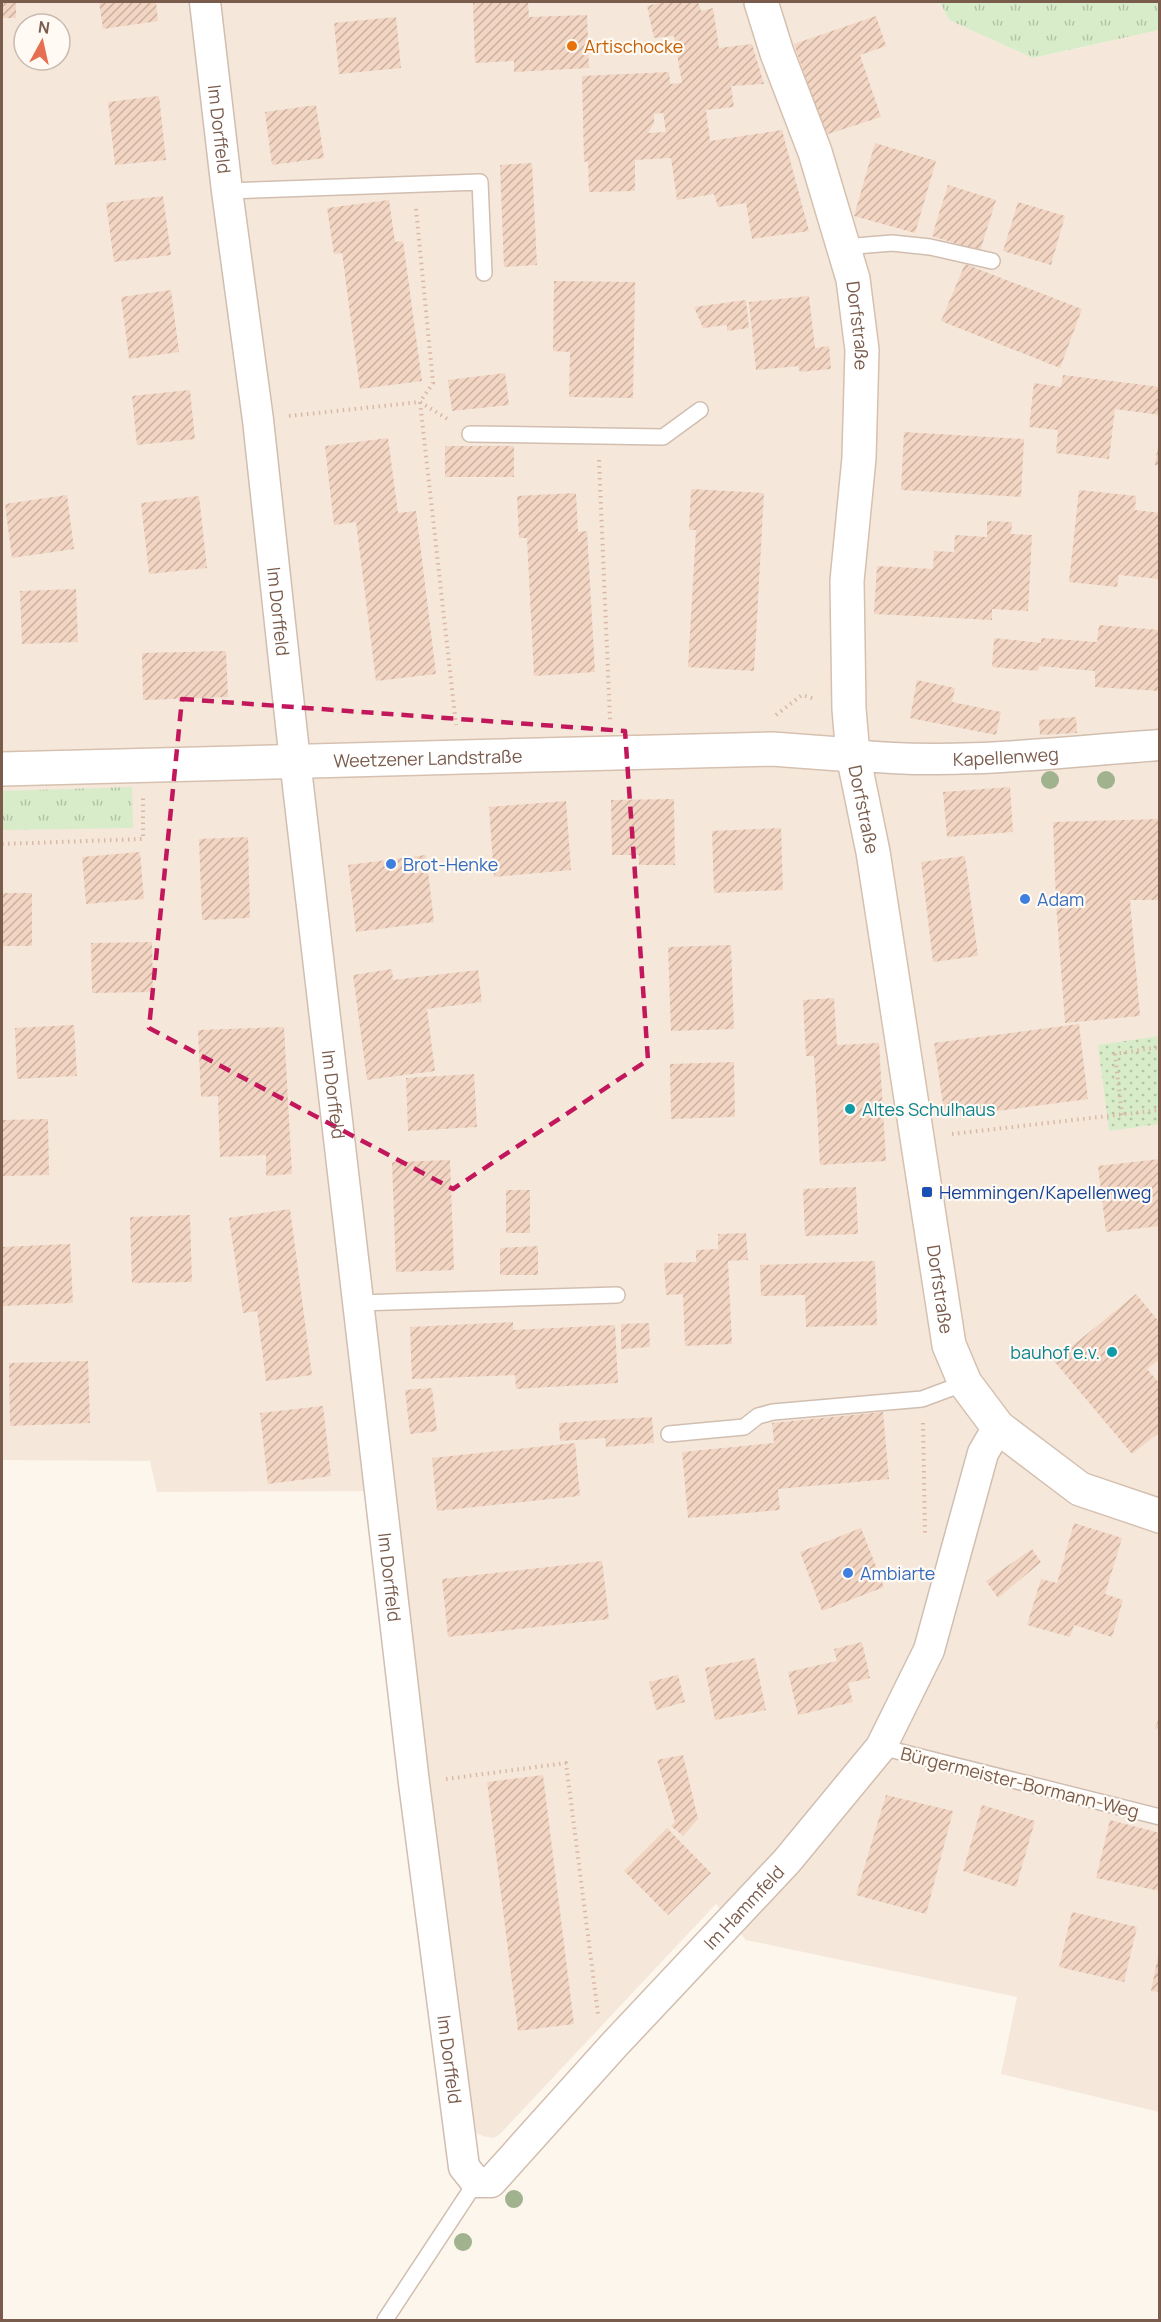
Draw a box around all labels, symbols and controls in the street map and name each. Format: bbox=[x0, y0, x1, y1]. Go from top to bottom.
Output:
north arrow bbox=[12, 12, 72, 72]
text: N bbox=[37, 15, 51, 39]
place label: Artischocke bbox=[584, 34, 683, 58]
marker: Artischocke bbox=[565, 39, 579, 53]
street label: Im Dorffeld bbox=[203, 83, 237, 175]
street label: Dorfstraße bbox=[841, 280, 874, 371]
street label: Im Dorffeld bbox=[262, 566, 295, 657]
street label: Kapellenweg bbox=[953, 741, 1060, 771]
street label: Weetzener Landstraße bbox=[333, 743, 523, 772]
street label: Dorfstraße bbox=[843, 763, 885, 856]
place label: Brot-Henke bbox=[403, 852, 498, 876]
marker: Brot-Henke bbox=[384, 857, 398, 871]
place label: Adam bbox=[1037, 887, 1084, 911]
marker: Adam bbox=[1018, 892, 1032, 906]
street label: Im Dorffeld bbox=[317, 1049, 351, 1140]
place label: Altes Schulhaus bbox=[862, 1097, 996, 1121]
marker: Altes Schulhaus bbox=[843, 1102, 857, 1116]
place label: Hemmingen/Kapellenweg bbox=[939, 1180, 1151, 1204]
marker: Hemmingen/Kapellenweg bbox=[920, 1185, 934, 1199]
street label: Dorfstraße bbox=[922, 1243, 959, 1336]
place label: bauhof e.v. bbox=[1010, 1340, 1100, 1364]
marker: bauhof e.v. bbox=[1105, 1345, 1119, 1359]
street label: Im Dorffeld bbox=[373, 1531, 407, 1623]
place label: Ambiarte bbox=[860, 1561, 935, 1585]
marker: Ambiarte bbox=[841, 1566, 855, 1580]
street label: Bürgermeister-Bormann-Weg bbox=[898, 1741, 1142, 1823]
street label: Im Hammfeld bbox=[698, 1860, 789, 1955]
street label: Im Dorffeld bbox=[432, 2014, 468, 2105]

